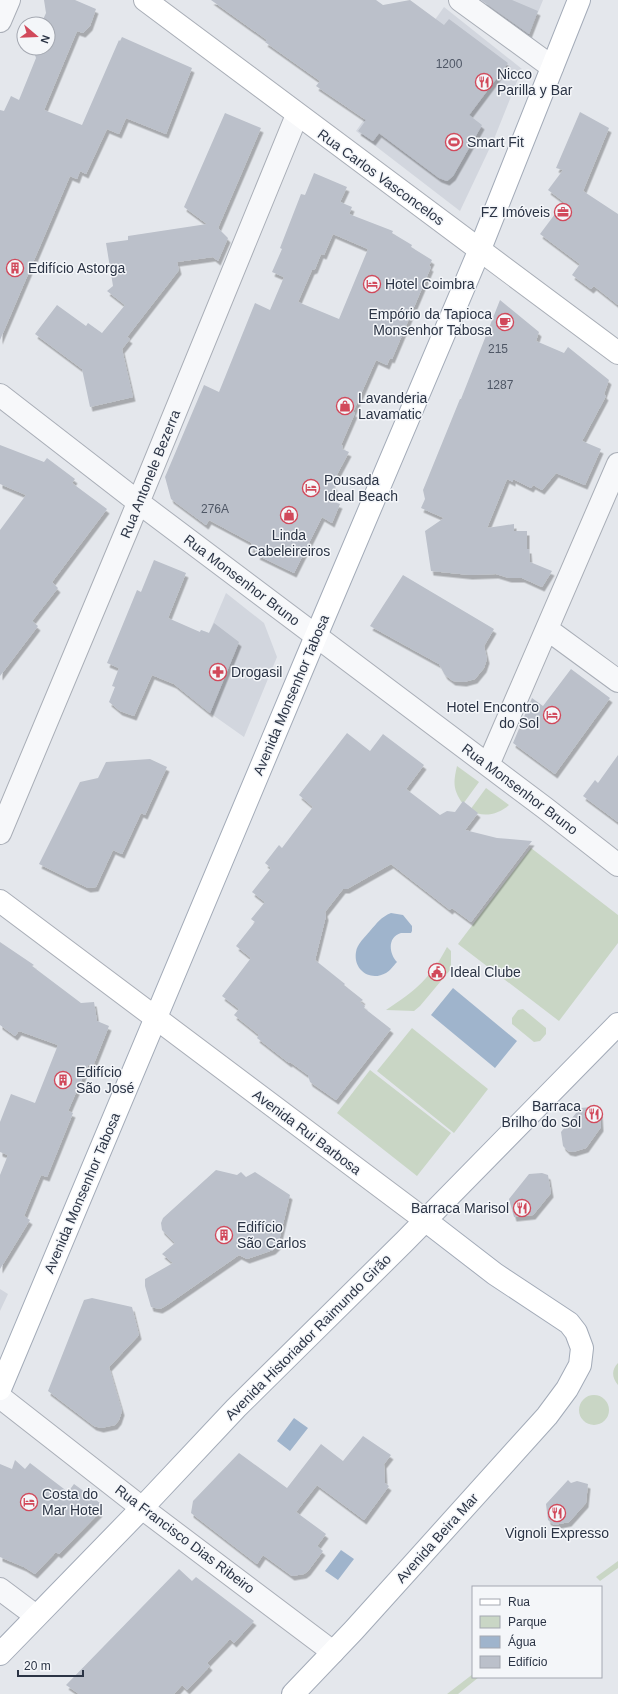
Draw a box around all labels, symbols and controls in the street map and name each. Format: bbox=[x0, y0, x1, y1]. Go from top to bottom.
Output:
north arrow bbox=[16, 16, 56, 56]
text: N bbox=[38, 34, 52, 45]
house number: 1200 bbox=[436, 57, 463, 71]
place label: Nicco Parilla y Bar bbox=[497, 66, 573, 98]
restaurant icon: Nicco Parilla y Bar bbox=[474, 72, 494, 92]
street label: Rua Carlos Vasconcelos bbox=[315, 126, 447, 228]
sports icon: Smart Fit bbox=[444, 132, 464, 152]
place label: Smart Fit bbox=[467, 134, 524, 150]
office icon: FZ Imóveis bbox=[553, 202, 573, 222]
place label: FZ Imóveis bbox=[481, 204, 550, 220]
building icon: Edifício Astorga bbox=[5, 258, 25, 278]
place label: Edifício Astorga bbox=[28, 260, 125, 276]
hotel icon: Hotel Coimbra bbox=[362, 274, 382, 294]
place label: Hotel Coimbra bbox=[385, 276, 475, 292]
place label: Empório da Tapioca Monsenhor Tabosa bbox=[369, 306, 492, 338]
cafe icon: Empório da Tapioca Monsenhor Tabosa bbox=[495, 312, 515, 332]
house number: 215 bbox=[488, 342, 508, 356]
house number: 1287 bbox=[487, 378, 514, 392]
place label: Lavanderia Lavamatic bbox=[358, 390, 427, 422]
shop icon: Lavanderia Lavamatic bbox=[335, 396, 355, 416]
street label: Rua Antonele Bezerra bbox=[117, 407, 183, 541]
place label: Pousada Ideal Beach bbox=[324, 472, 398, 504]
hotel icon: Pousada Ideal Beach bbox=[301, 478, 321, 498]
house number: 276A bbox=[201, 502, 229, 516]
shop icon: Linda Cabeleireiros bbox=[279, 505, 299, 525]
place label: Linda Cabeleireiros bbox=[248, 527, 330, 559]
street label: Rua Monsenhor Bruno bbox=[181, 531, 303, 629]
street label: Avenida Monsenhor Tabosa bbox=[250, 612, 332, 778]
pharmacy icon: Drogasil bbox=[208, 662, 228, 682]
place label: Drogasil bbox=[231, 664, 282, 680]
place label: Hotel Encontro do Sol bbox=[446, 699, 539, 731]
hotel icon: Hotel Encontro do Sol bbox=[542, 705, 562, 725]
street label: Rua Monsenhor Bruno bbox=[459, 740, 581, 838]
public building icon: Ideal Clube bbox=[427, 962, 447, 982]
place label: Ideal Clube bbox=[450, 964, 521, 980]
place label: Edifício São José bbox=[76, 1064, 135, 1096]
building icon: Edifício São José bbox=[53, 1070, 73, 1090]
street label: Avenida Rui Barbosa bbox=[250, 1086, 364, 1178]
place label: Barraca Brilho do Sol bbox=[502, 1098, 581, 1130]
restaurant icon: Barraca Brilho do Sol bbox=[584, 1104, 604, 1124]
street label: Avenida Monsenhor Tabosa bbox=[41, 1110, 123, 1276]
restaurant icon: Barraca Marisol bbox=[512, 1198, 532, 1218]
place label: Barraca Marisol bbox=[411, 1200, 509, 1216]
place label: Edifício São Carlos bbox=[237, 1219, 306, 1251]
building icon: Edifício São Carlos bbox=[214, 1225, 234, 1245]
street label: Avenida Historiador Raimundo Girão bbox=[222, 1251, 394, 1423]
street label: Rua Francisco Dias Ribeiro bbox=[112, 1481, 258, 1597]
place label: Costa do Mar Hotel bbox=[42, 1486, 103, 1518]
street label: Avenida Beira Mar bbox=[393, 1490, 482, 1586]
hotel icon: Costa do Mar Hotel bbox=[19, 1492, 39, 1512]
restaurant icon: Vignoli Expresso bbox=[547, 1503, 567, 1523]
place label: Vignoli Expresso bbox=[505, 1525, 609, 1541]
legend bbox=[472, 1586, 602, 1678]
text: Rua bbox=[508, 1595, 530, 1609]
text: Parque bbox=[508, 1615, 547, 1629]
text: Água bbox=[508, 1634, 536, 1649]
scale bar bbox=[18, 1652, 83, 1678]
text: Edifício bbox=[508, 1655, 548, 1669]
text: 20 m bbox=[24, 1659, 51, 1673]

